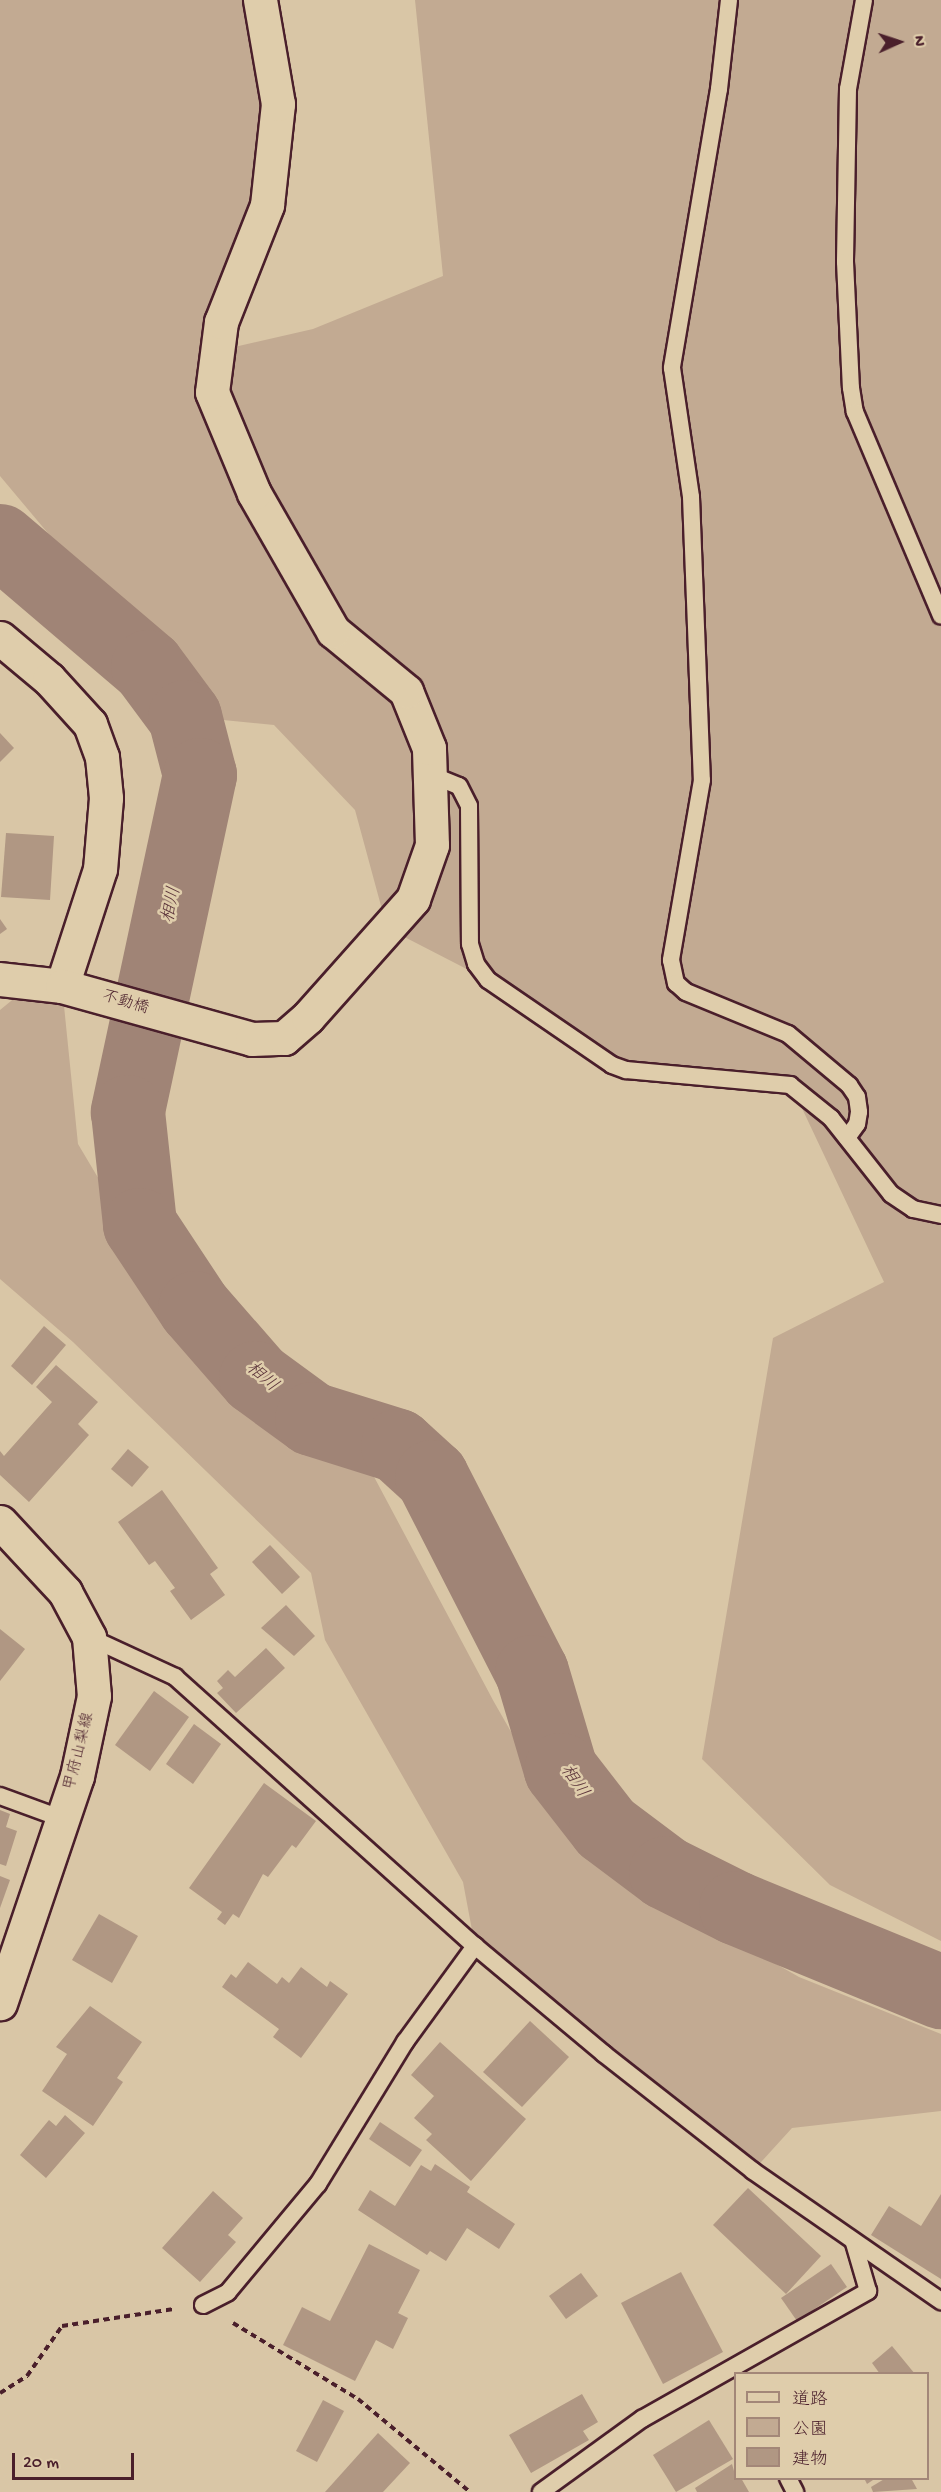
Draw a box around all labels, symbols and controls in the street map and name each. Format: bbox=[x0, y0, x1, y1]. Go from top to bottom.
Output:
north arrow bbox=[869, 12, 929, 72]
text: N bbox=[908, 35, 927, 47]
water label: 相川 bbox=[159, 885, 187, 925]
street label: 不動橋 bbox=[99, 988, 151, 1020]
water label: 相川 bbox=[240, 1358, 282, 1398]
street label: 甲府山梨線 bbox=[62, 1711, 100, 1793]
water label: 相川 bbox=[554, 1761, 592, 1803]
legend bbox=[734, 2372, 929, 2480]
text: 道路 bbox=[792, 2390, 828, 2411]
text: 公園 bbox=[792, 2420, 828, 2441]
scale bar bbox=[15, 2441, 136, 2479]
text: 建物 bbox=[792, 2450, 828, 2471]
text: 20 m bbox=[23, 2453, 59, 2474]

